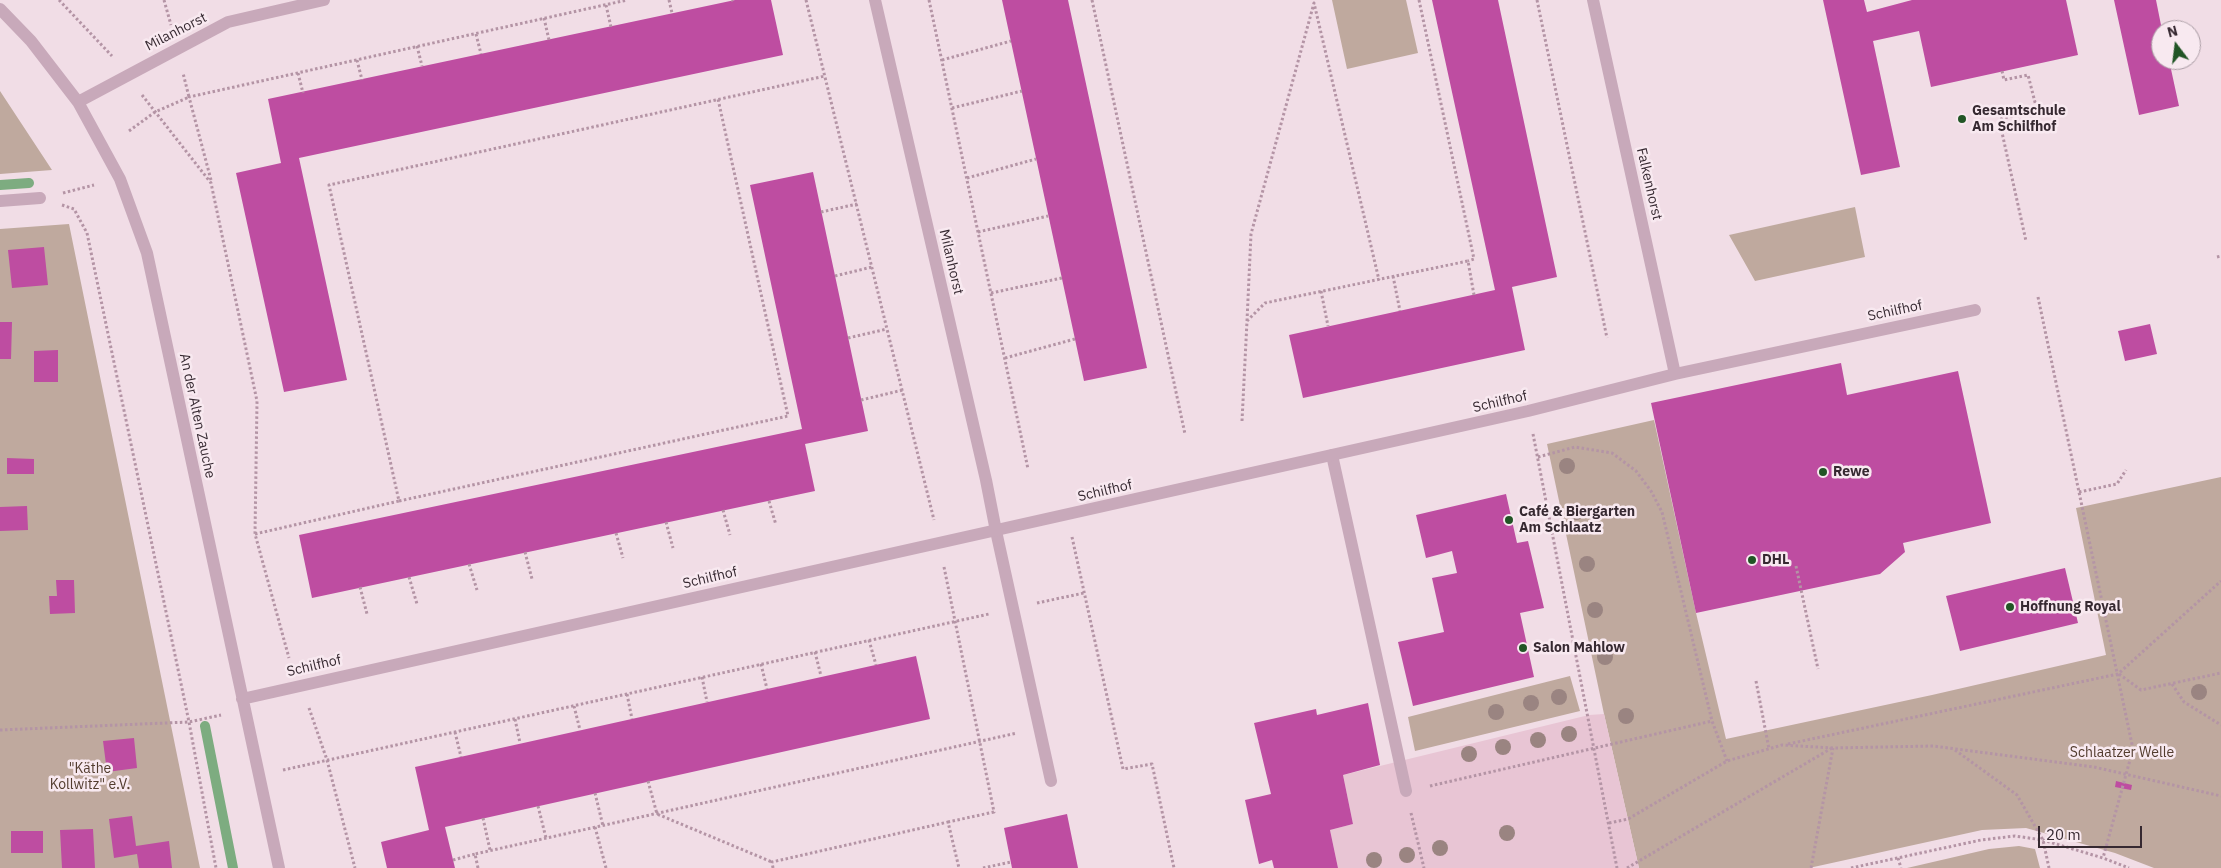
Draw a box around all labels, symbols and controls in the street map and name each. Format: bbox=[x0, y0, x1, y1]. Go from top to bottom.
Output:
street label: Milanhorst bbox=[142, 9, 210, 55]
north arrow bbox=[2151, 20, 2201, 70]
text: N bbox=[2165, 21, 2180, 41]
place label: Gesamtschule Am Schilfhof bbox=[1972, 103, 2066, 136]
marker: Gesamtschule Am Schilfhof bbox=[1956, 113, 1968, 125]
street label: Falkenhorst bbox=[1633, 146, 1665, 222]
street label: Milanhorst bbox=[935, 228, 967, 296]
street label: Schilfhof bbox=[1866, 297, 1924, 325]
street label: An der Alten Zauche bbox=[176, 352, 218, 480]
street label: Schilfhof bbox=[1471, 388, 1529, 416]
place label: Rewe bbox=[1833, 464, 1870, 480]
marker: Rewe bbox=[1817, 466, 1829, 478]
street label: Schilfhof bbox=[1076, 477, 1134, 505]
place label: Café & Biergarten Am Schlaatz bbox=[1519, 504, 1635, 536]
marker: Café & Biergarten Am Schlaatz bbox=[1503, 514, 1515, 526]
place label: DHL bbox=[1762, 552, 1789, 568]
marker: DHL bbox=[1746, 554, 1758, 566]
street label: Schilfhof bbox=[681, 564, 739, 592]
place label: Hoffnung Royal bbox=[2020, 599, 2121, 615]
marker: Hoffnung Royal bbox=[2004, 601, 2016, 613]
place label: Salon Mahlow bbox=[1533, 640, 1625, 656]
marker: Salon Mahlow bbox=[1517, 642, 1529, 654]
street label: Schilfhof bbox=[285, 652, 343, 680]
park label: Schlaatzer Welle bbox=[2070, 745, 2174, 761]
park label: "Käthe Kollwitz" e.V. bbox=[50, 761, 130, 794]
scale bar bbox=[2041, 816, 2145, 848]
text: 20 m bbox=[2046, 825, 2081, 844]

